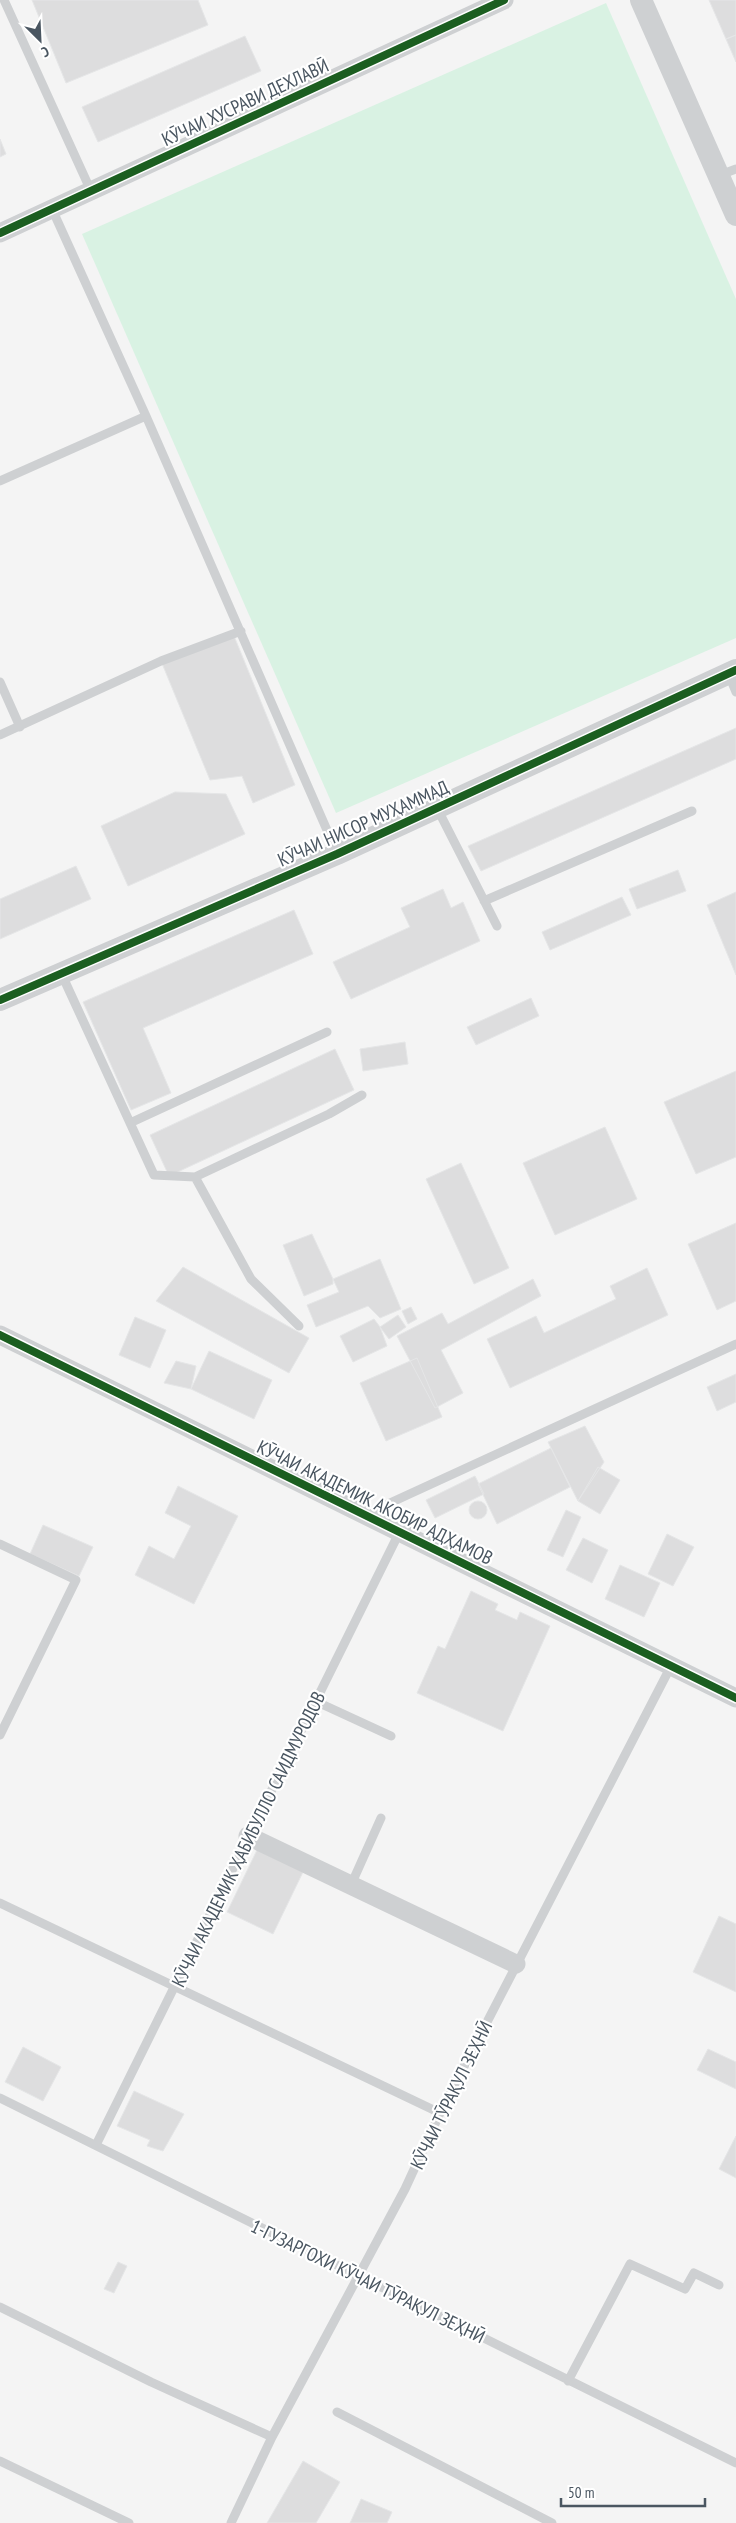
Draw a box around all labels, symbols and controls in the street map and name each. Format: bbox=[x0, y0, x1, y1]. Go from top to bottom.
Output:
north arrow bbox=[15, 15, 65, 65]
text: С bbox=[38, 42, 52, 62]
street label: КӮЧАИ ХУСРАВИ ДЕХЛАВӢ bbox=[158, 53, 332, 151]
street label: КӮЧАИ НИСОР МУҲАММАД bbox=[274, 775, 452, 871]
street label: КӮЧАИ АКАДЕМИК АКОБИР АДҲАМОВ bbox=[253, 1434, 497, 1570]
street label: КӮЧАИ АКАДЕМИК ҲАБИБУЛЛО САИДМУРОДОВ bbox=[166, 1687, 330, 1991]
street label: КӮЧАИ ТӮРАҚУЛ ЗЕҲНӢ bbox=[405, 2017, 497, 2173]
street label: 1-ГУЗАРГОХИ КӮЧАИ ТӮРАҚУЛ ЗЕҲНӢ bbox=[247, 2214, 489, 2348]
scale bar bbox=[561, 2476, 705, 2508]
text: 50 m bbox=[568, 2483, 594, 2502]

